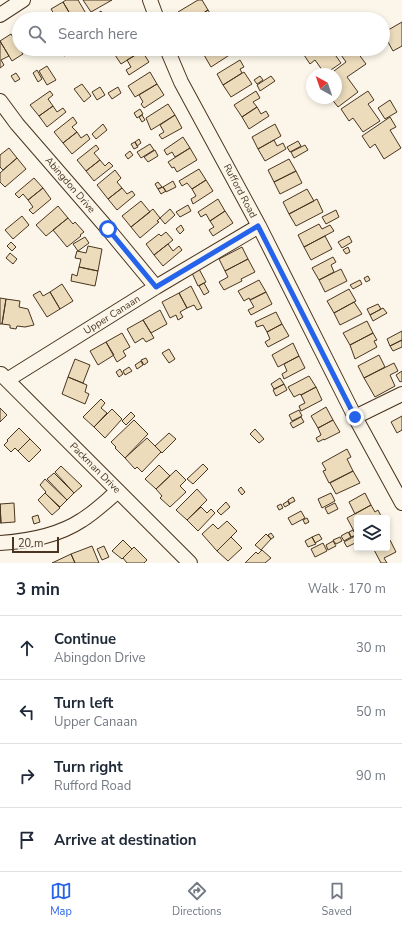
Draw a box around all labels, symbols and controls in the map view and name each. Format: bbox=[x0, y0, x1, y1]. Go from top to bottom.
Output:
search box bbox=[12, 12, 390, 56]
icon: search bbox=[26, 23, 48, 45]
text: Search here bbox=[58, 24, 138, 44]
north arrow bbox=[306, 68, 342, 104]
street label: Abingdon Drive bbox=[42, 154, 98, 216]
street label: Rufford Road bbox=[220, 161, 260, 221]
route start bbox=[99, 220, 117, 238]
street label: Upper Canaan bbox=[81, 292, 143, 338]
route end bbox=[346, 408, 364, 426]
street label: Packman Drive bbox=[66, 439, 124, 497]
map controls bbox=[354, 515, 390, 551]
button: layers bbox=[354, 515, 390, 551]
scale bar bbox=[12, 535, 59, 554]
text: 20 m bbox=[18, 536, 43, 551]
text: 3 min bbox=[16, 578, 60, 601]
text: Walk · 170 m bbox=[308, 580, 386, 598]
text: Continue bbox=[54, 629, 116, 649]
icon: ahead bbox=[16, 637, 38, 659]
text: 30 m bbox=[356, 639, 386, 657]
text: Abingdon Drive bbox=[54, 649, 145, 667]
text: Turn left bbox=[54, 693, 113, 713]
icon: left bbox=[16, 701, 38, 723]
text: 50 m bbox=[356, 703, 386, 721]
text: Upper Canaan bbox=[54, 713, 138, 731]
text: Turn right bbox=[54, 757, 123, 777]
icon: right bbox=[16, 765, 38, 787]
text: 90 m bbox=[356, 767, 386, 785]
text: Rufford Road bbox=[54, 777, 131, 795]
icon: arrive bbox=[16, 829, 38, 851]
text: Arrive at destination bbox=[54, 830, 197, 850]
tab: Map bbox=[50, 880, 72, 919]
tab: Directions bbox=[172, 880, 222, 919]
tab: Saved bbox=[322, 880, 352, 919]

